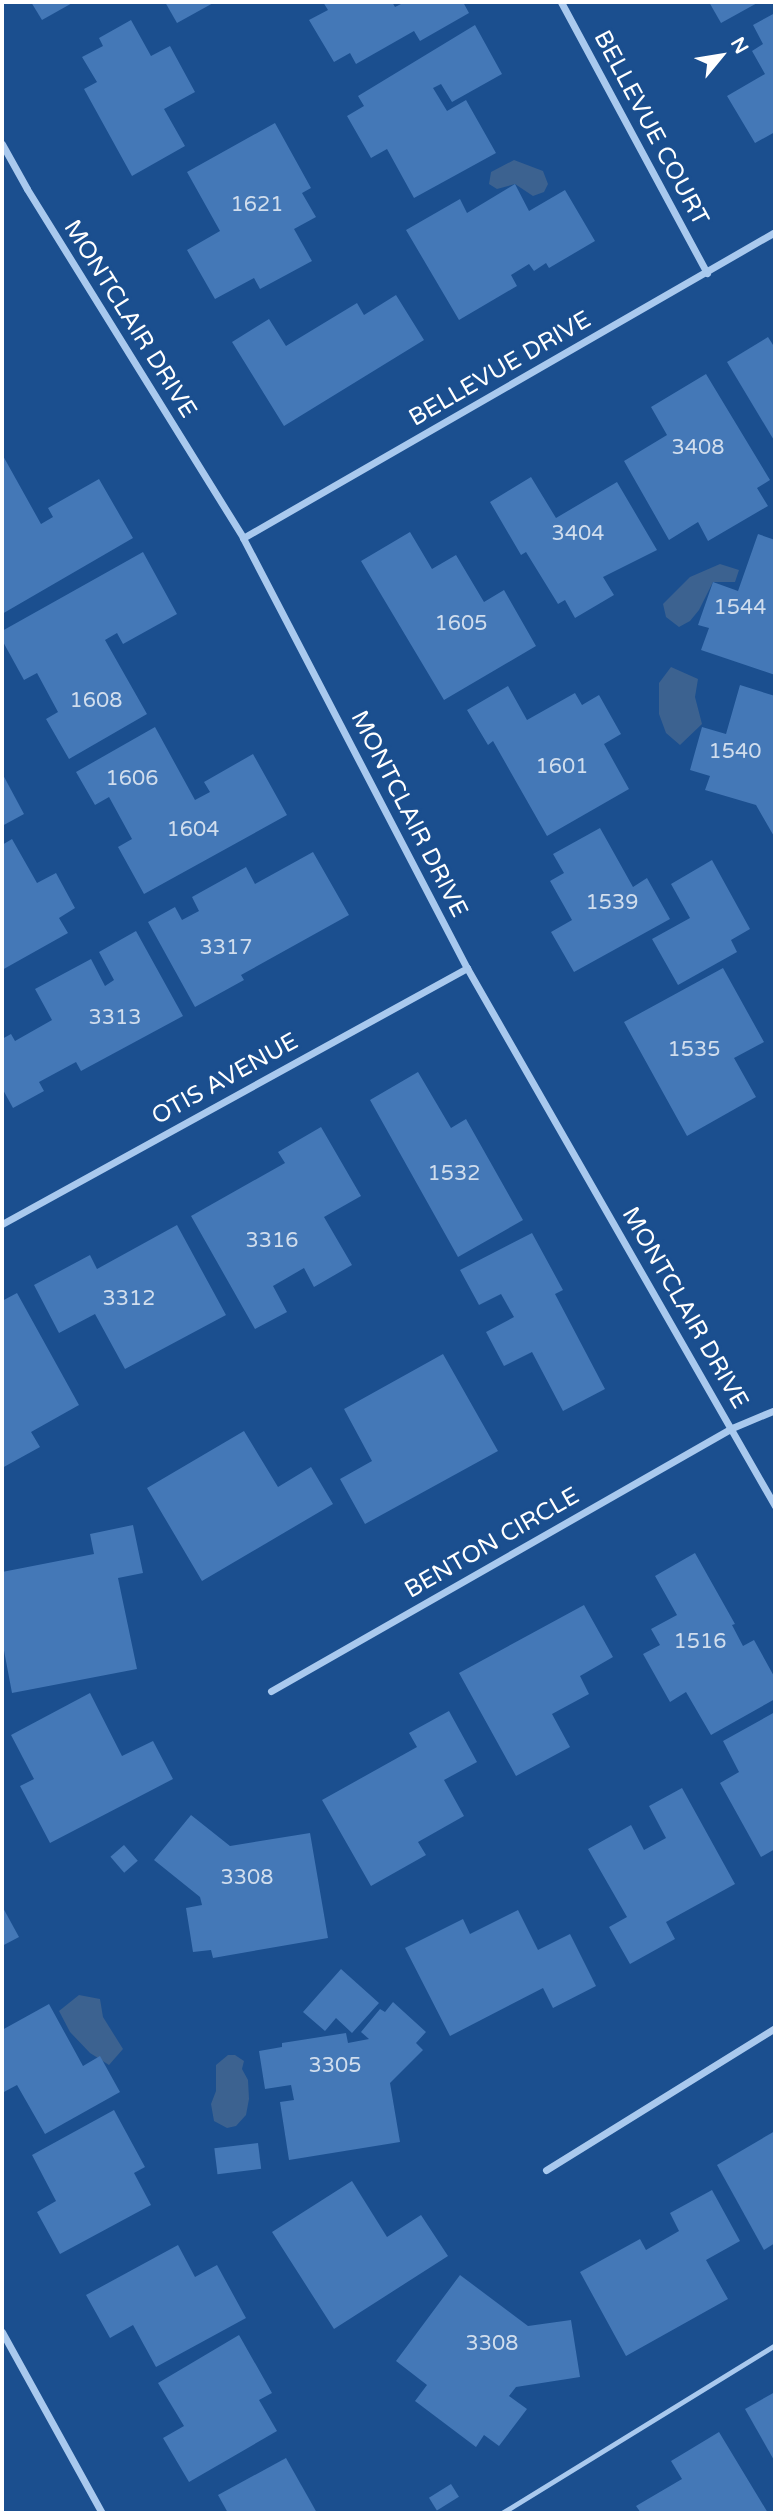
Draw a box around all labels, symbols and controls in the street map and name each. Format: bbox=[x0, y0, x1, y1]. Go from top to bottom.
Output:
north arrow bbox=[686, 21, 756, 91]
street label: BELLEVUE COURT bbox=[587, 25, 715, 231]
text: N bbox=[726, 33, 753, 58]
house number: 1621 bbox=[231, 192, 283, 218]
street label: MONTCLAIR DRIVE bbox=[57, 215, 203, 423]
street label: BELLEVUE DRIVE bbox=[404, 305, 596, 433]
house number: 3408 bbox=[672, 435, 724, 461]
house number: 3404 bbox=[552, 521, 604, 547]
house number: 1544 bbox=[714, 595, 766, 621]
house number: 1605 bbox=[435, 611, 487, 637]
house number: 1608 bbox=[70, 688, 122, 714]
street label: MONTCLAIR DRIVE bbox=[344, 706, 474, 922]
house number: 1540 bbox=[709, 739, 761, 765]
house number: 1601 bbox=[536, 754, 588, 780]
house number: 1606 bbox=[106, 766, 158, 792]
house number: 1604 bbox=[167, 817, 219, 843]
house number: 1539 bbox=[586, 890, 638, 916]
house number: 3317 bbox=[200, 935, 252, 961]
house number: 3313 bbox=[89, 1005, 141, 1031]
street label: OTIS AVENUE bbox=[147, 1027, 303, 1131]
house number: 1535 bbox=[668, 1037, 720, 1063]
house number: 1532 bbox=[428, 1161, 480, 1187]
street label: MONTCLAIR DRIVE bbox=[616, 1202, 754, 1414]
house number: 3316 bbox=[246, 1228, 298, 1254]
house number: 3312 bbox=[103, 1286, 155, 1312]
street label: BENTON CIRCLE bbox=[400, 1481, 584, 1605]
house number: 1516 bbox=[674, 1629, 726, 1655]
house number: 3308 bbox=[221, 1865, 273, 1891]
house number: 3305 bbox=[309, 2053, 361, 2079]
house number: 3308 bbox=[466, 2331, 518, 2357]

